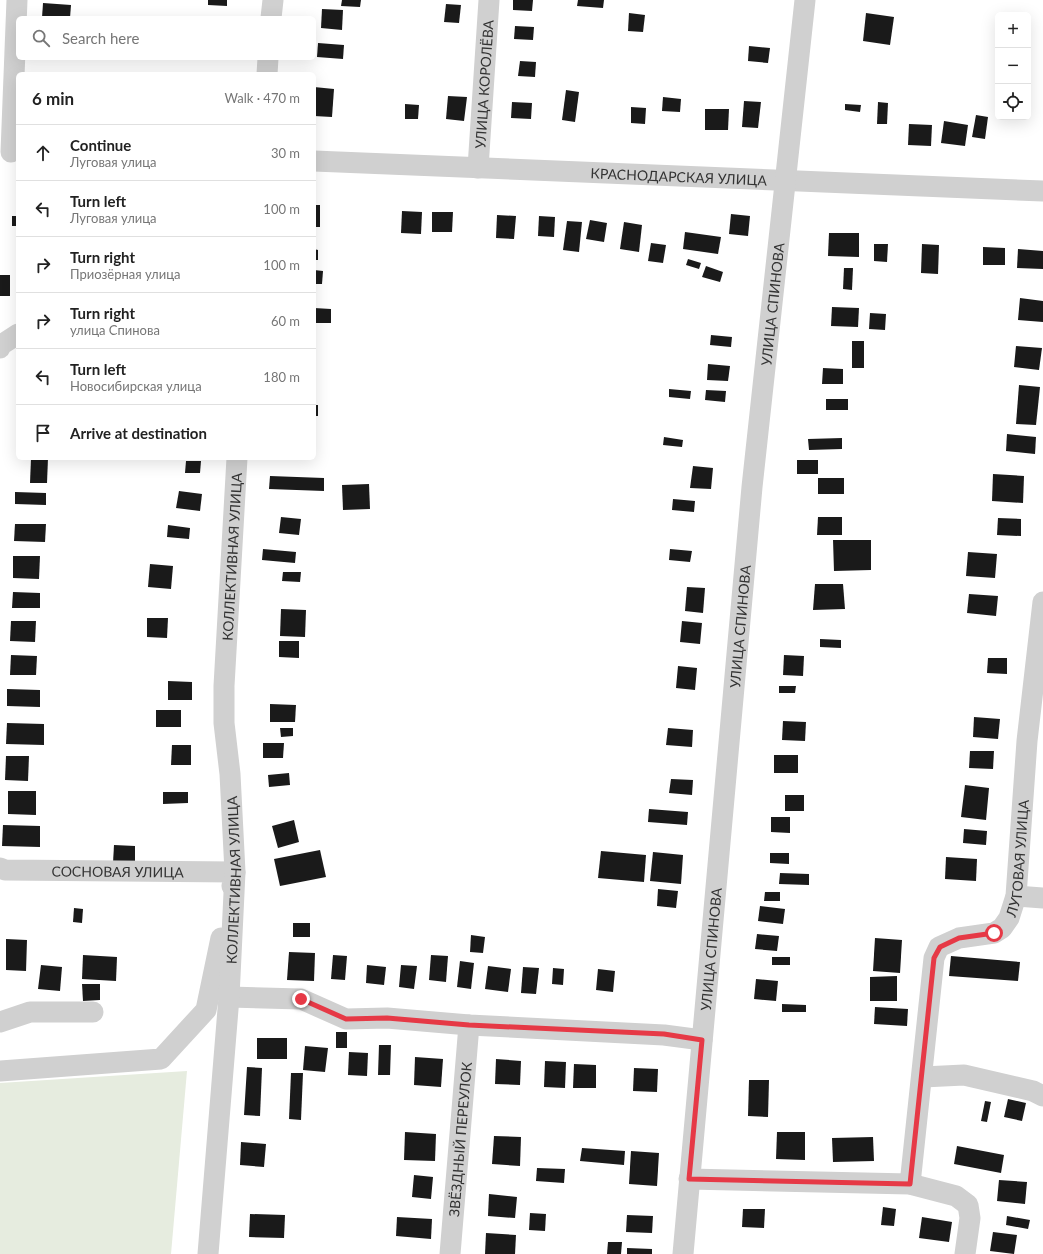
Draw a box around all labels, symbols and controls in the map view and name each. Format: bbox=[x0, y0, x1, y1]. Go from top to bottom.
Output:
map controls bbox=[995, 12, 1031, 120]
button: + bbox=[995, 12, 1031, 48]
search box bbox=[16, 16, 316, 60]
street label: УЛИЦА КОРОЛЁВА bbox=[471, 19, 496, 149]
icon: search bbox=[30, 27, 52, 49]
text: Search here bbox=[62, 29, 139, 47]
button: − bbox=[995, 48, 1031, 84]
button: locate bbox=[995, 84, 1031, 120]
text: 6 min bbox=[32, 88, 74, 109]
text: Walk · 470 m bbox=[224, 90, 300, 106]
text: Continue bbox=[70, 136, 131, 154]
icon: ahead bbox=[32, 142, 54, 164]
text: 30 m bbox=[271, 145, 300, 161]
text: Луговая улица bbox=[70, 154, 157, 170]
street label: КРАСНОДАРСКАЯ УЛИЦА bbox=[590, 164, 768, 188]
text: Turn left bbox=[70, 192, 126, 210]
icon: left bbox=[32, 198, 54, 220]
text: 100 m bbox=[263, 201, 300, 217]
text: Луговая улица bbox=[70, 210, 157, 226]
street label: УЛИЦА СПИНОВА bbox=[757, 241, 787, 366]
text: Turn right bbox=[70, 248, 135, 266]
icon: right bbox=[32, 254, 54, 276]
text: 100 m bbox=[263, 257, 300, 273]
text: Приозёрная улица bbox=[70, 266, 180, 282]
text: Turn right bbox=[70, 304, 135, 322]
icon: right bbox=[32, 310, 54, 332]
text: 60 m bbox=[271, 313, 300, 329]
text: улица Спинова bbox=[70, 322, 160, 338]
text: Turn left bbox=[70, 360, 126, 378]
icon: left bbox=[32, 366, 54, 388]
text: 180 m bbox=[263, 369, 300, 385]
text: Новосибирская улица bbox=[70, 378, 202, 394]
icon: arrive bbox=[32, 422, 54, 444]
text: Arrive at destination bbox=[70, 424, 207, 442]
street label: КОЛЛЕКТИВНАЯ УЛИЦА bbox=[218, 472, 245, 641]
street label: УЛИЦА СПИНОВА bbox=[725, 564, 753, 689]
street label: КОЛЛЕКТИВНАЯ УЛИЦА bbox=[222, 795, 244, 964]
street label: ЛУГОВАЯ УЛИЦА bbox=[1001, 799, 1031, 920]
street label: СОСНОВАЯ УЛИЦА bbox=[51, 862, 184, 880]
street label: УЛИЦА СПИНОВА bbox=[696, 886, 724, 1011]
route start bbox=[985, 924, 1003, 942]
route end bbox=[292, 990, 310, 1008]
street label: ЗВЁЗДНЫЙ ПЕРЕУЛОК bbox=[445, 1061, 474, 1218]

